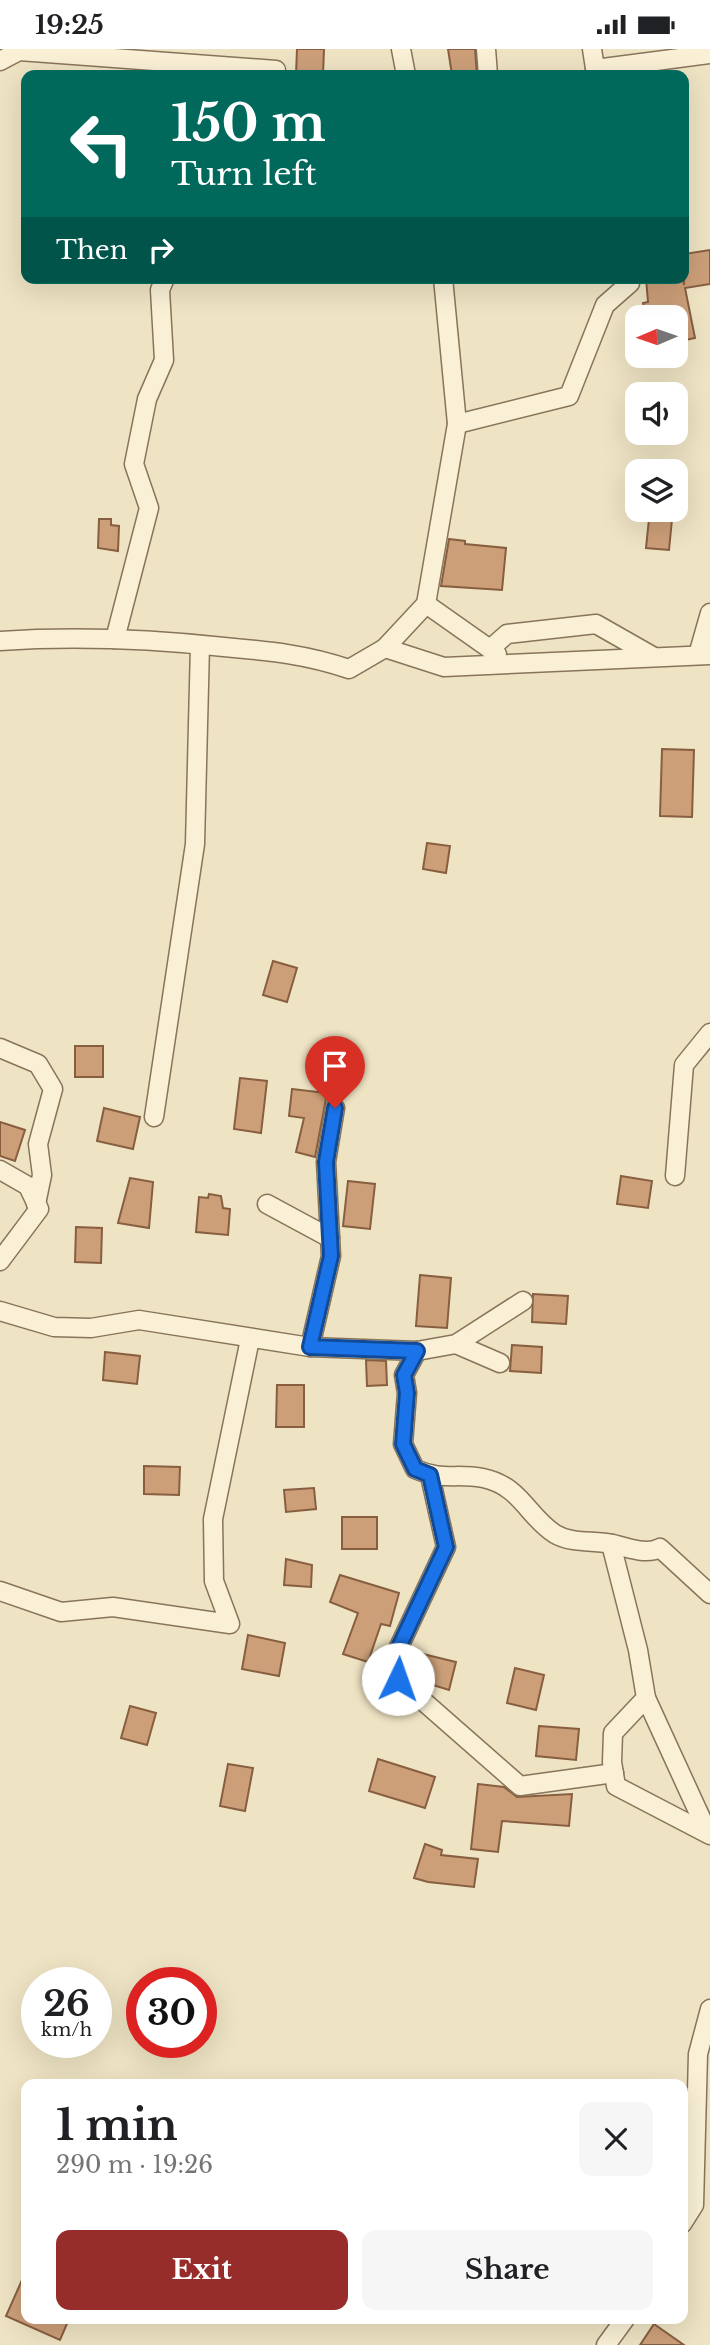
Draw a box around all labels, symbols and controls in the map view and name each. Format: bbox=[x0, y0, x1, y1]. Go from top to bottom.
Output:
text: 19:25 bbox=[35, 9, 104, 41]
text: 150 m bbox=[171, 93, 326, 154]
icon: left bbox=[56, 98, 147, 189]
text: Turn left bbox=[171, 154, 317, 194]
icon: right bbox=[142, 231, 180, 269]
text: Then bbox=[56, 234, 128, 266]
north arrow bbox=[625, 305, 688, 367]
map controls bbox=[625, 305, 688, 522]
button: sound bbox=[625, 382, 688, 445]
button: layers bbox=[625, 459, 688, 522]
pin bbox=[305, 1036, 365, 1108]
icon: arrive bbox=[316, 1047, 354, 1085]
position arrow bbox=[361, 1642, 435, 1716]
speed limit sign: 30 bbox=[126, 1967, 217, 2058]
text: 26 bbox=[43, 1982, 90, 2025]
text: km/h bbox=[41, 2019, 92, 2041]
text: 1 min bbox=[56, 2099, 178, 2151]
button: close bbox=[579, 2102, 653, 2176]
text: 290 m · 19:26 bbox=[56, 2151, 213, 2179]
button: Exit bbox=[56, 2230, 348, 2310]
button: Share bbox=[362, 2230, 653, 2310]

